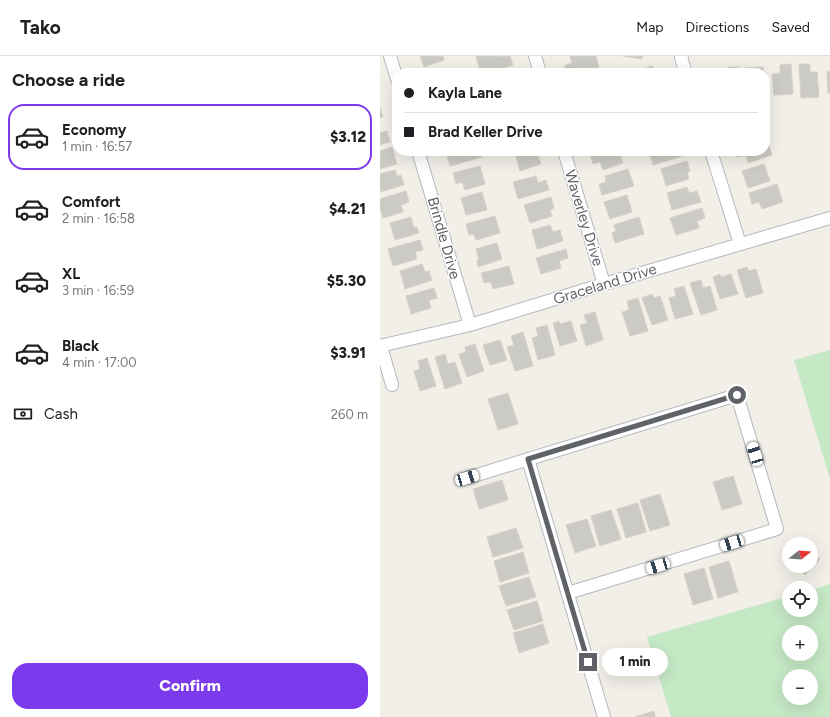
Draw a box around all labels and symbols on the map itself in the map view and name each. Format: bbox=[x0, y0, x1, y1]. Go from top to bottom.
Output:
street label: Waverley Drive bbox=[561, 168, 607, 268]
street label: Brindle Drive bbox=[424, 195, 464, 281]
street label: Graceland Drive bbox=[551, 260, 659, 308]
route start bbox=[728, 386, 746, 404]
car bbox=[746, 441, 764, 467]
car bbox=[454, 469, 480, 487]
car bbox=[719, 534, 745, 552]
north arrow bbox=[782, 537, 818, 573]
car bbox=[645, 557, 671, 575]
callout: 1 min bbox=[602, 648, 668, 676]
route end bbox=[579, 653, 597, 671]

